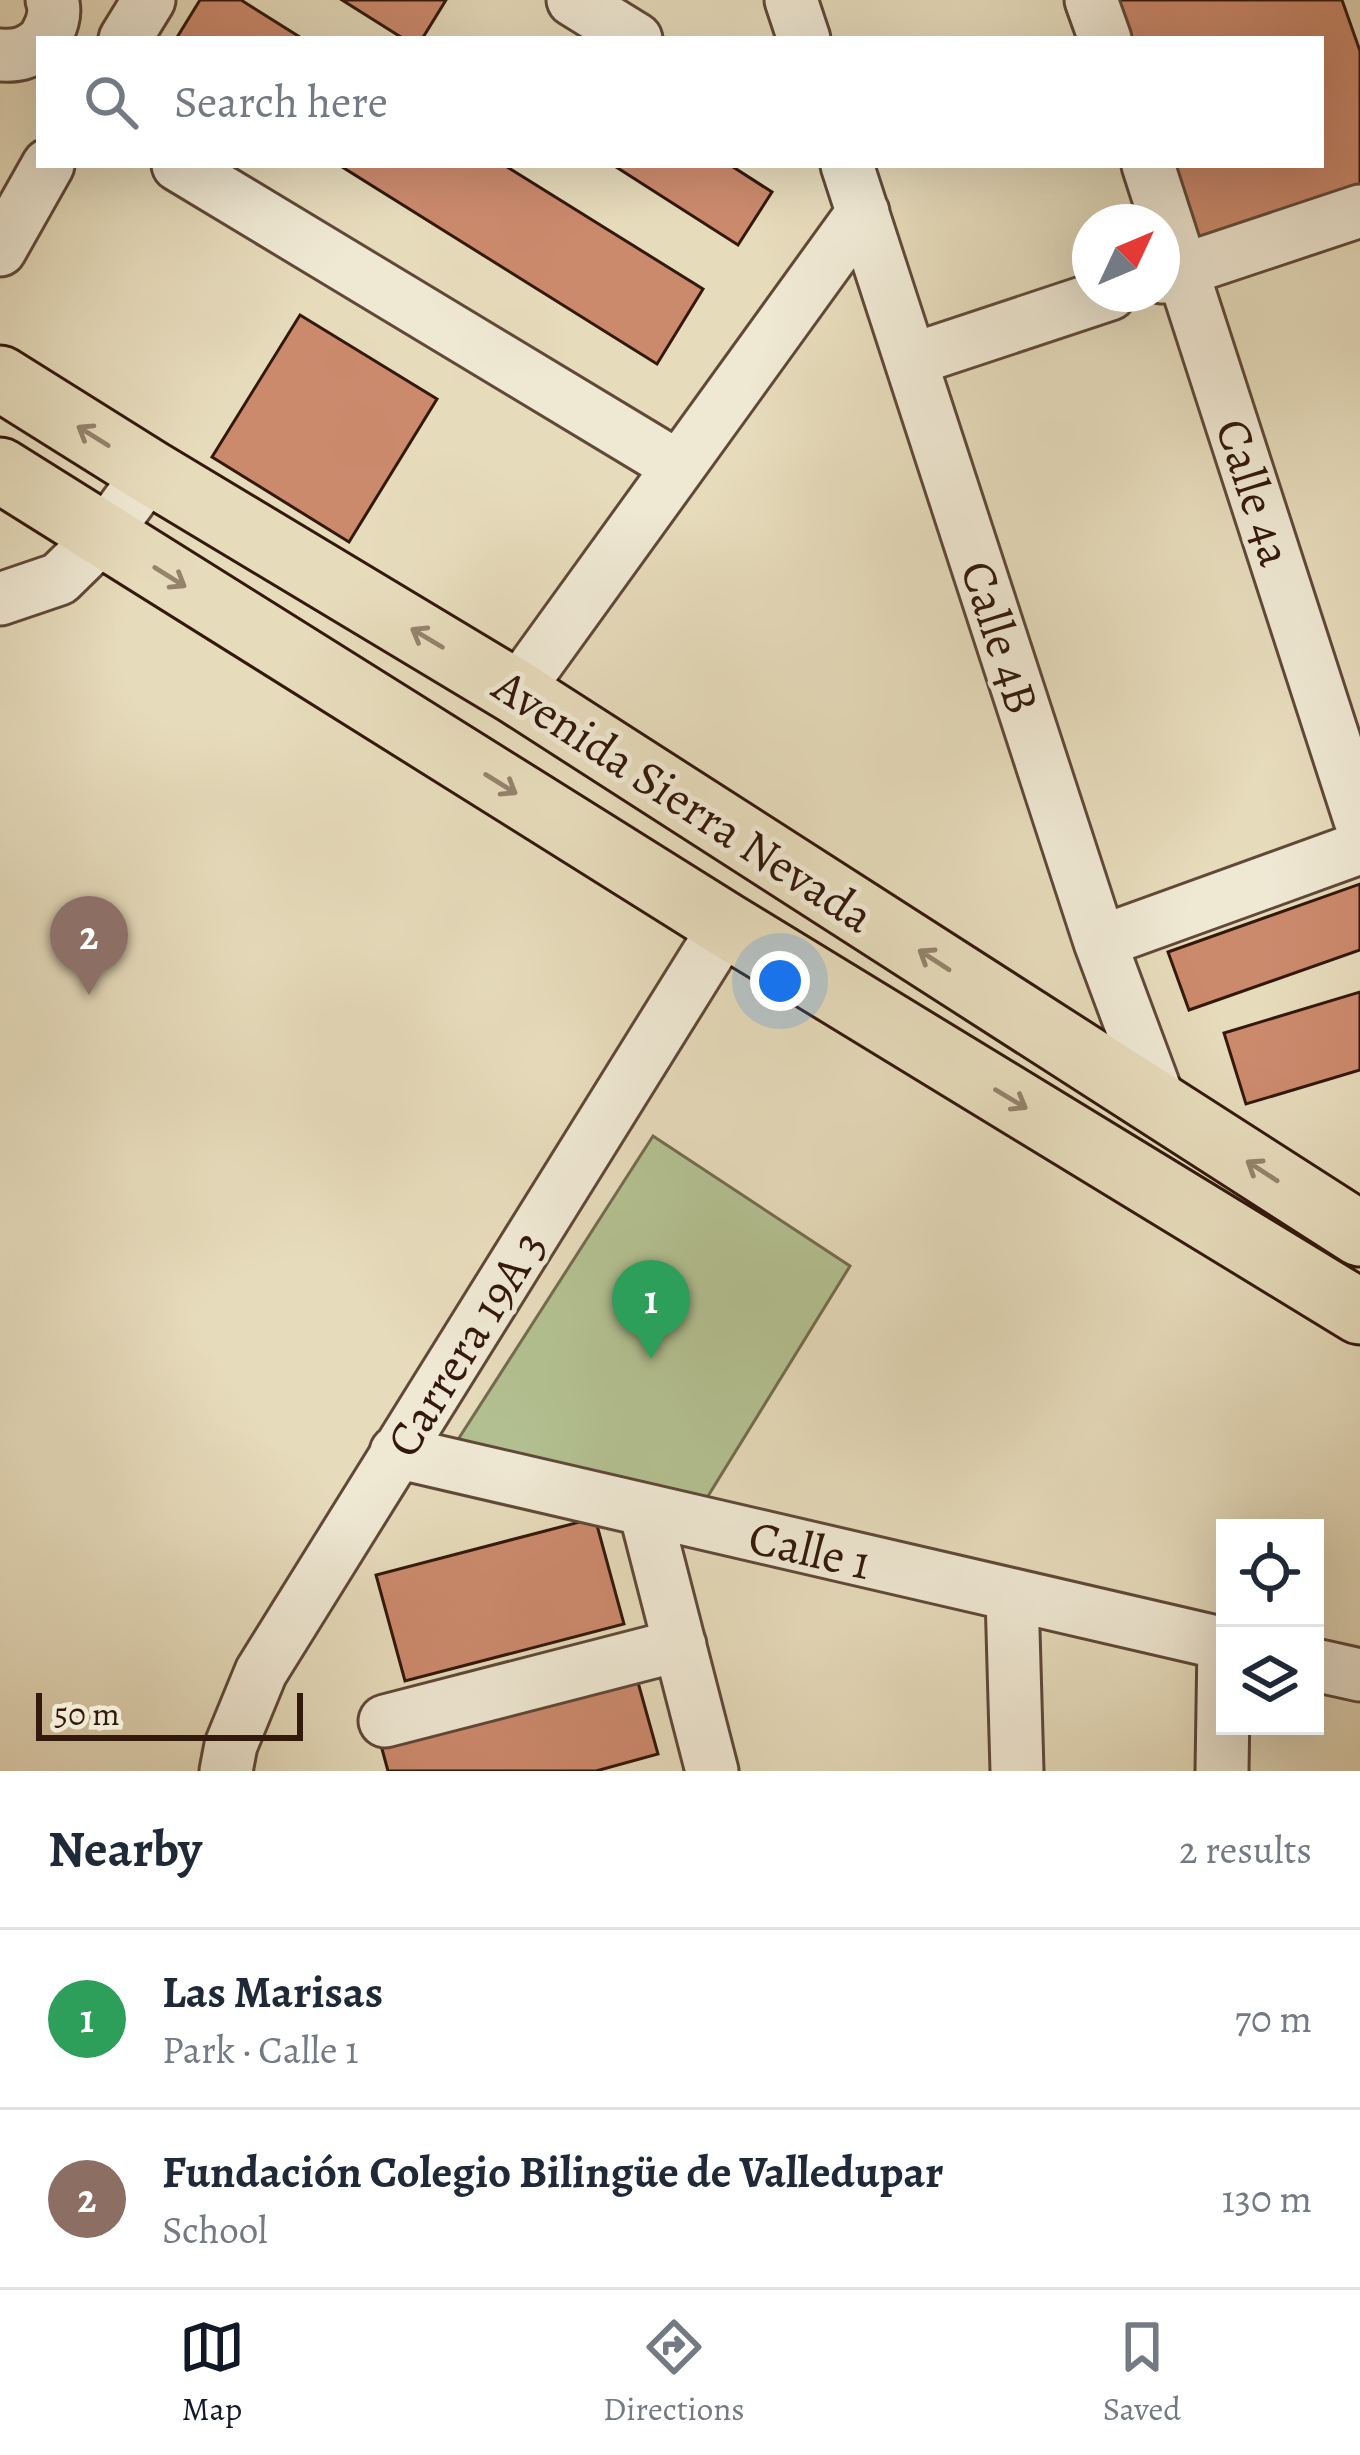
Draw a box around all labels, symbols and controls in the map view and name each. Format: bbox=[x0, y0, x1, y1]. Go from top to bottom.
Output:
search box bbox=[36, 36, 1324, 168]
icon: search bbox=[78, 69, 144, 135]
text: Search here bbox=[174, 71, 388, 133]
north arrow bbox=[1072, 204, 1180, 312]
street label: Calle 4a bbox=[1199, 410, 1309, 575]
one-way arrow bbox=[77, 424, 111, 449]
street label: Calle 4B bbox=[944, 552, 1056, 722]
one-way arrow bbox=[153, 565, 187, 589]
one-way arrow bbox=[410, 626, 445, 650]
street label: Avenida Sierra Nevada bbox=[480, 653, 887, 949]
one-way arrow bbox=[483, 772, 517, 796]
pin: 2 bbox=[50, 896, 128, 995]
one-way arrow bbox=[917, 948, 951, 972]
your location bbox=[750, 951, 810, 1011]
one-way arrow bbox=[993, 1087, 1027, 1111]
one-way arrow bbox=[1245, 1158, 1279, 1183]
street label: Carrera 19A 3 bbox=[370, 1218, 562, 1469]
pin: 1 bbox=[612, 1260, 690, 1359]
street label: Calle 1 bbox=[742, 1504, 877, 1596]
map controls bbox=[1216, 1519, 1324, 1735]
button: locate bbox=[1216, 1519, 1324, 1627]
button: layers bbox=[1216, 1627, 1324, 1735]
scale bar bbox=[36, 1687, 303, 1740]
text: 50 m bbox=[54, 1691, 120, 1736]
text: Nearby bbox=[48, 1814, 202, 1884]
text: 2 results bbox=[1179, 1823, 1312, 1876]
text: Las Marisas bbox=[162, 1961, 383, 2023]
text: 1 bbox=[80, 1992, 94, 2045]
text: 70 m bbox=[1235, 1992, 1312, 2045]
text: Park · Calle 1 bbox=[162, 2023, 359, 2076]
text: Fundación Colegio Bilingüe de Valledupar bbox=[162, 2141, 944, 2203]
text: 2 bbox=[78, 2172, 96, 2225]
text: 130 m bbox=[1221, 2172, 1312, 2225]
text: School bbox=[162, 2203, 268, 2256]
tab: Map bbox=[179, 2314, 245, 2431]
tab: Directions bbox=[603, 2314, 745, 2431]
tab: Saved bbox=[1103, 2314, 1181, 2431]

